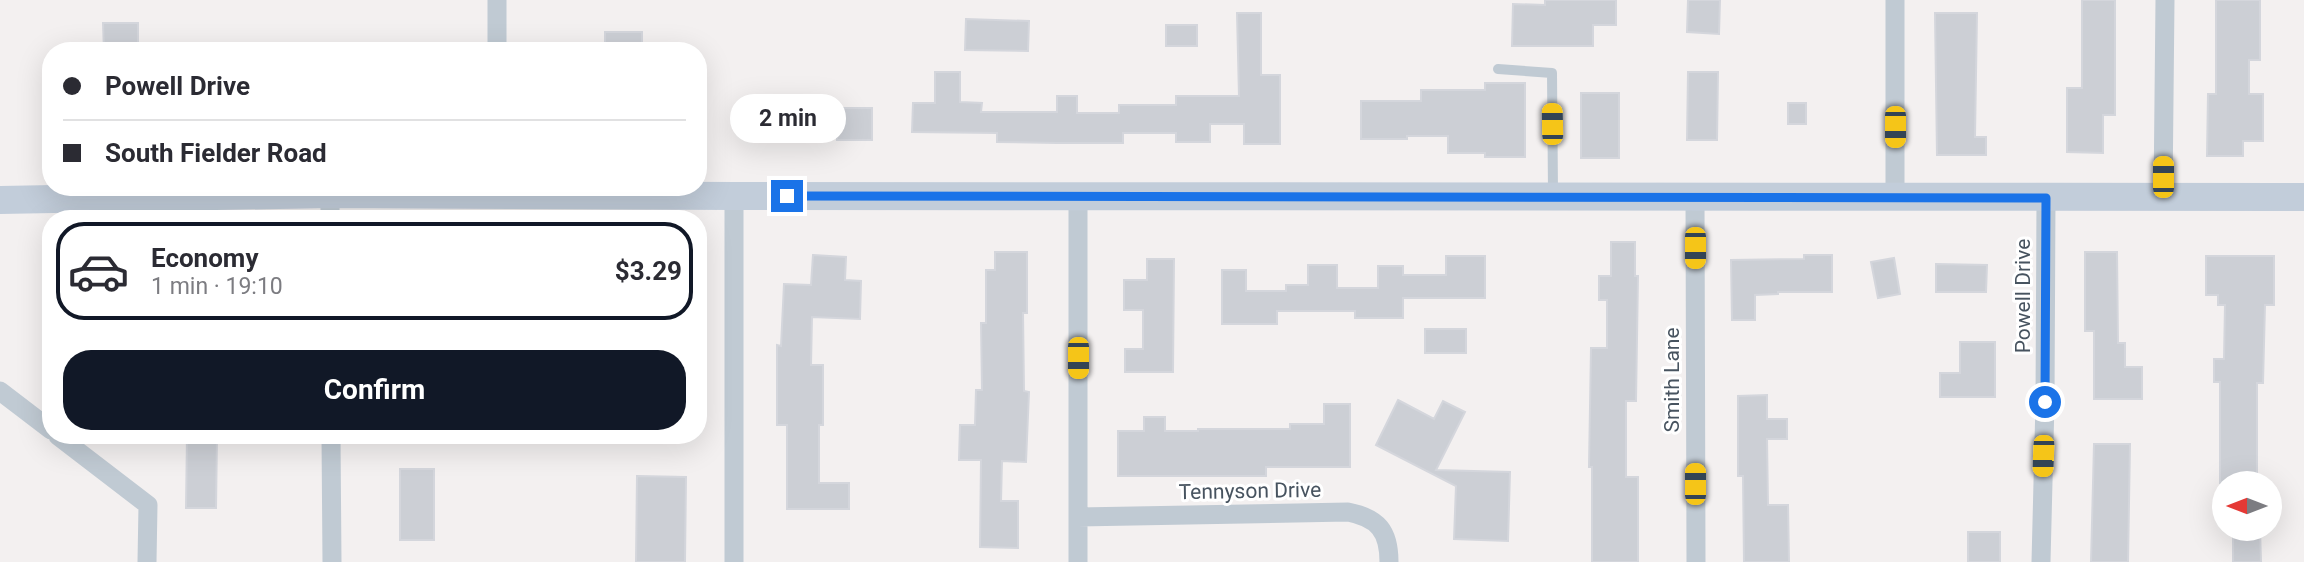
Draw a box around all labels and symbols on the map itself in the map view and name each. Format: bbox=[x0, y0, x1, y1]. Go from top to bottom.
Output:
callout: 2 min bbox=[729, 94, 845, 144]
car bbox=[1542, 103, 1563, 145]
car bbox=[1885, 106, 1906, 148]
car bbox=[2153, 156, 2174, 198]
route end bbox=[771, 180, 803, 212]
car bbox=[1685, 227, 1706, 269]
street label: Powell Drive bbox=[2011, 239, 2035, 353]
street label: Smith Lane bbox=[1660, 327, 1684, 433]
car bbox=[1068, 337, 1089, 379]
route start bbox=[2029, 386, 2061, 418]
car bbox=[2032, 435, 2055, 477]
car bbox=[1685, 463, 1706, 505]
north arrow bbox=[2212, 471, 2282, 541]
street label: Tennyson Drive bbox=[1179, 478, 1321, 504]

